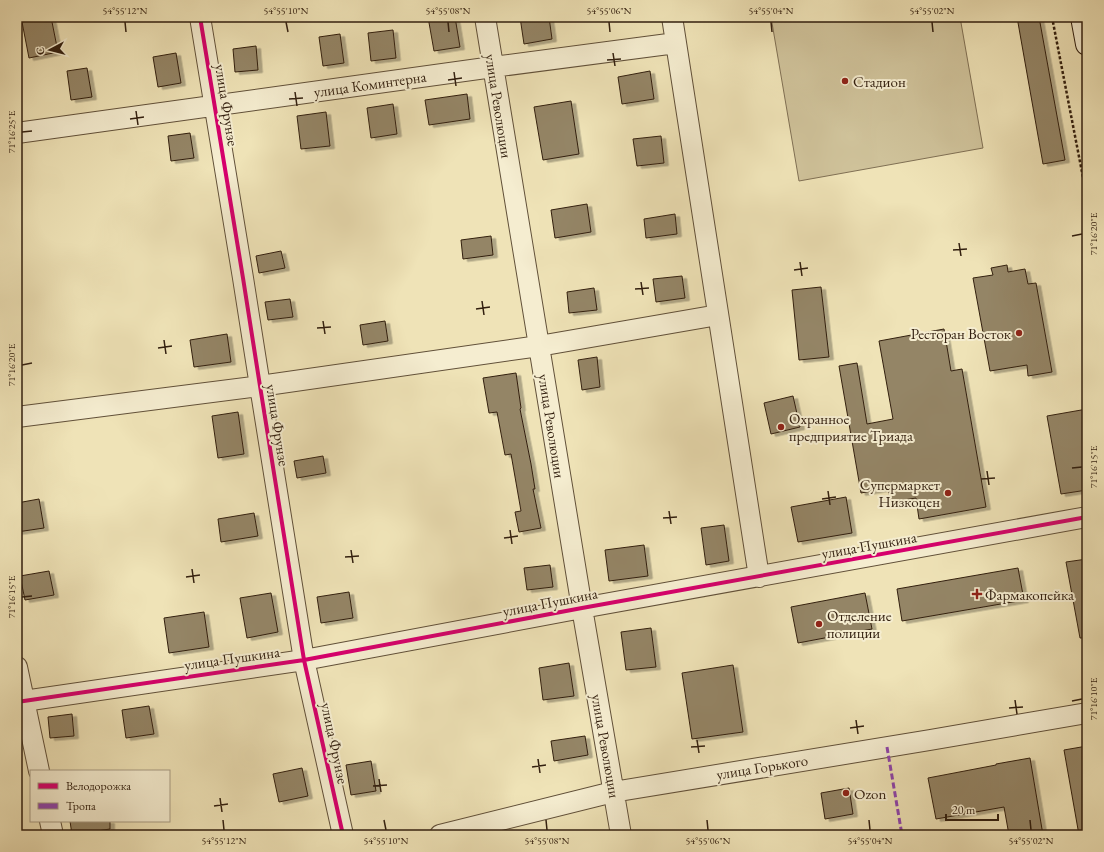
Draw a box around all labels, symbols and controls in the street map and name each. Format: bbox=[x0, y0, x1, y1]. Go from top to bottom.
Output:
text: 54°55'12"N bbox=[103, 4, 148, 17]
text: 54°55'10"N bbox=[264, 4, 309, 17]
text: 54°55'08"N bbox=[426, 4, 471, 17]
text: 54°55'06"N bbox=[587, 4, 632, 17]
text: 54°55'04"N bbox=[749, 4, 794, 17]
text: 54°55'02"N bbox=[910, 4, 955, 17]
north arrow bbox=[30, 30, 70, 70]
text: С bbox=[33, 46, 47, 56]
street label: улица Революции bbox=[481, 52, 517, 160]
street label: улица Фрунзе bbox=[211, 63, 243, 148]
street label: улица Коминтерна bbox=[312, 67, 428, 101]
place label: Стадион bbox=[853, 72, 906, 91]
marker: Стадион bbox=[840, 76, 850, 86]
text: 71°16'25"E bbox=[5, 110, 18, 153]
text: 71°16'20"E bbox=[1087, 212, 1100, 255]
place label: Ресторан Восток bbox=[911, 324, 1011, 343]
marker: Ресторан Восток bbox=[1014, 328, 1024, 338]
text: 71°16'20"E bbox=[5, 343, 18, 386]
street label: улица Революции bbox=[534, 372, 570, 480]
street label: улица Фрунзе bbox=[262, 383, 294, 468]
place label: Охранное предприятие Триада bbox=[789, 409, 913, 445]
marker: Охранное предприятие Триада bbox=[776, 422, 786, 432]
text: 71°16'15"E bbox=[1087, 445, 1100, 488]
place label: Супермаркет Низкоцен bbox=[860, 475, 940, 511]
marker: Супермаркет Низкоцен bbox=[943, 488, 953, 498]
street label: улица Пушкина bbox=[820, 527, 918, 563]
text: 71°16'15"E bbox=[5, 575, 18, 618]
street label: улица Пушкина bbox=[501, 583, 599, 621]
place label: Фармакопейка bbox=[985, 585, 1074, 604]
marker: Фармакопейка bbox=[972, 589, 982, 599]
place label: Отделение полиции bbox=[827, 606, 892, 642]
marker: Отделение полиции bbox=[814, 619, 824, 629]
street label: улица Пушкина bbox=[183, 642, 281, 674]
text: 71°16'10"E bbox=[1087, 677, 1100, 720]
street label: улица Революции bbox=[587, 692, 625, 800]
street label: улица Фрунзе bbox=[317, 701, 353, 786]
street label: улица Горького bbox=[715, 750, 809, 784]
legend bbox=[30, 770, 170, 822]
text: Велодорожка bbox=[66, 778, 131, 794]
place label: Ozon bbox=[854, 784, 887, 803]
marker: Ozon bbox=[841, 788, 851, 798]
scale bar bbox=[946, 796, 998, 822]
text: Тропа bbox=[66, 798, 96, 814]
text: 20 m bbox=[952, 802, 976, 818]
text: 54°55'12"N bbox=[202, 834, 247, 847]
text: 54°55'10"N bbox=[364, 834, 409, 847]
text: 54°55'08"N bbox=[525, 834, 570, 847]
text: 54°55'06"N bbox=[686, 834, 731, 847]
text: 54°55'04"N bbox=[848, 834, 893, 847]
text: 54°55'02"N bbox=[1009, 834, 1054, 847]

